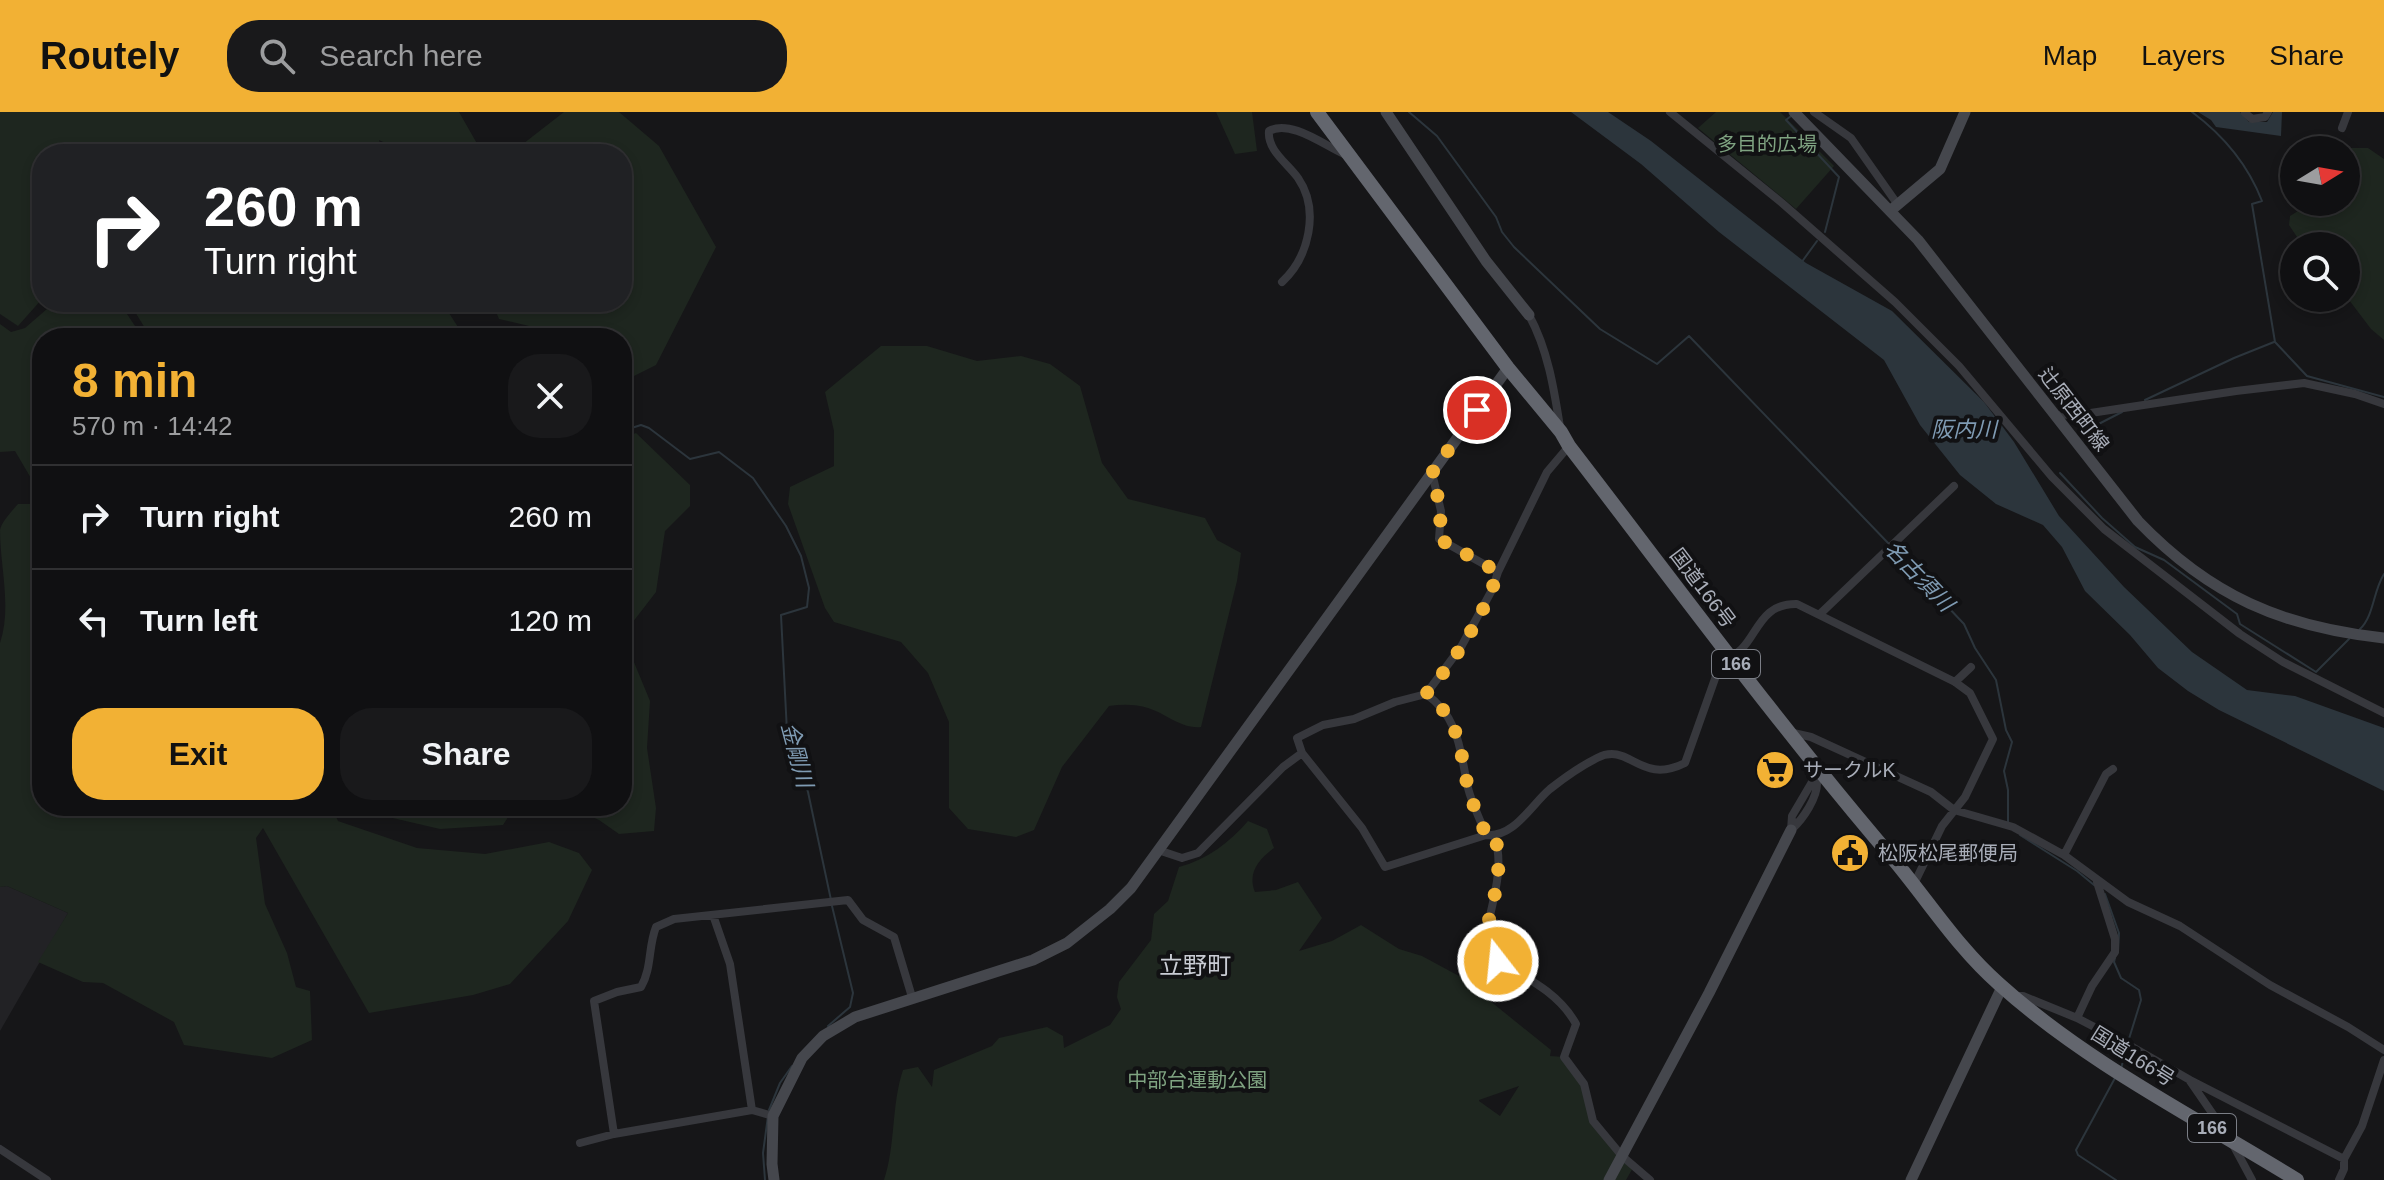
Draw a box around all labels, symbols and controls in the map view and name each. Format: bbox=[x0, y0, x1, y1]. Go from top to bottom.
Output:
search box bbox=[227, 20, 787, 92]
icon: search bbox=[255, 34, 299, 78]
text: Routely bbox=[40, 35, 179, 77]
text: Search here bbox=[319, 39, 483, 72]
text: Map bbox=[2043, 40, 2097, 71]
text: Layers bbox=[2141, 40, 2225, 71]
text: Share bbox=[2269, 40, 2344, 71]
park label: 多目的広場 bbox=[1717, 133, 1817, 155]
north arrow bbox=[2280, 136, 2360, 216]
map controls bbox=[2280, 136, 2360, 312]
text: 260 m bbox=[204, 175, 363, 238]
icon: right bbox=[72, 176, 176, 280]
button: search bbox=[2280, 232, 2360, 312]
text: Turn right bbox=[204, 241, 357, 282]
text: 8 min bbox=[72, 354, 197, 407]
button: close bbox=[508, 354, 592, 438]
street label: 辻原西町線 bbox=[2035, 363, 2113, 455]
pin bbox=[1443, 376, 1511, 444]
icon: arrive bbox=[1455, 388, 1499, 432]
text: 570 m · 14:42 bbox=[72, 411, 232, 441]
water label: 阪内川 bbox=[1931, 417, 1999, 442]
icon: right bbox=[72, 495, 116, 539]
text: Turn right bbox=[140, 500, 279, 533]
text: 260 m bbox=[509, 500, 592, 533]
water label: 名古須川 bbox=[1879, 536, 1960, 618]
street label: 国道166号 bbox=[1666, 544, 1740, 632]
icon: left bbox=[72, 599, 116, 643]
text: Turn left bbox=[140, 604, 258, 637]
text: 120 m bbox=[509, 604, 592, 637]
road number: 166 bbox=[1712, 650, 1760, 678]
button: Exit bbox=[72, 708, 324, 800]
button: Share bbox=[340, 708, 592, 800]
water label: 金剛川 bbox=[776, 720, 818, 792]
supermarket icon: サークルK bbox=[1754, 749, 1796, 791]
place label: サークルK bbox=[1803, 759, 1896, 781]
public building icon: 松阪松尾郵便局 bbox=[1829, 832, 1871, 874]
place label: 松阪松尾郵便局 bbox=[1878, 842, 2018, 864]
position arrow bbox=[1456, 919, 1540, 1003]
district label: 立野町 bbox=[1159, 952, 1231, 979]
street label: 国道166号 bbox=[2088, 1022, 2178, 1090]
park label: 中部台運動公園 bbox=[1127, 1069, 1267, 1091]
road number: 166 bbox=[2188, 1114, 2236, 1142]

